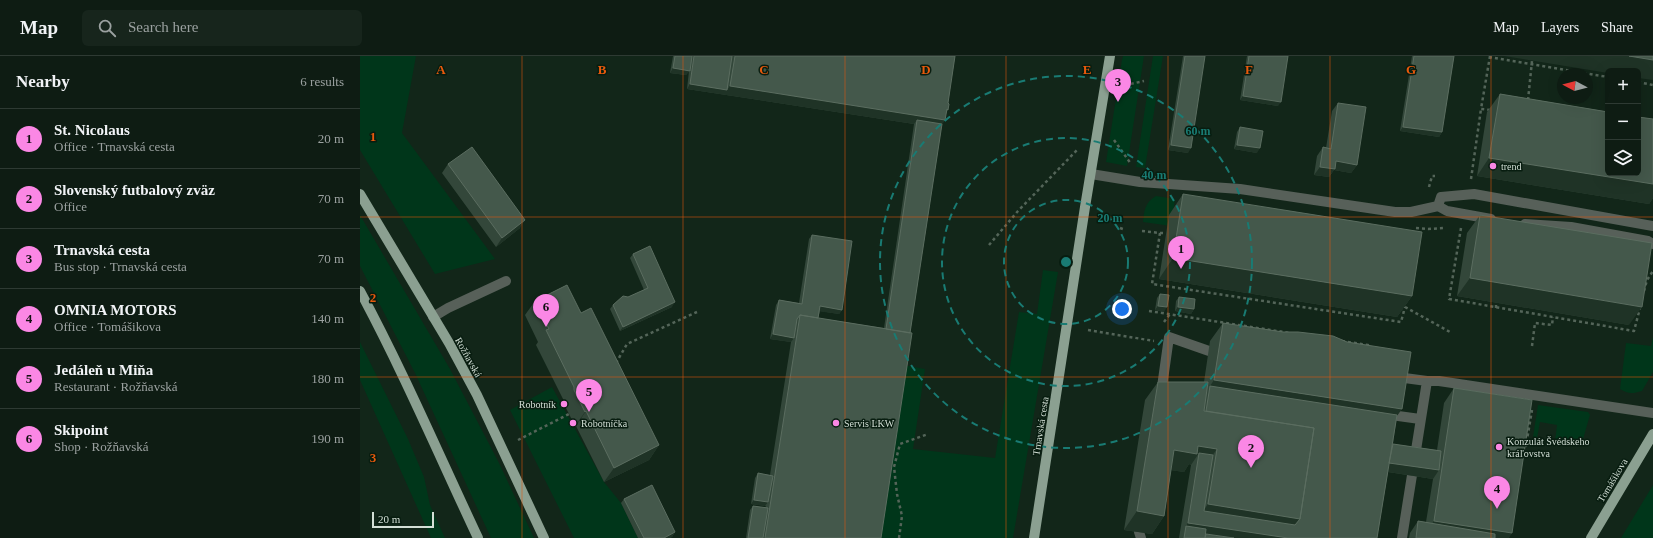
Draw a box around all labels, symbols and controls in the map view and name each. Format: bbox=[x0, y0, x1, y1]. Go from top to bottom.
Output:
search box bbox=[82, 10, 362, 46]
text: Map bbox=[20, 17, 58, 38]
icon: search bbox=[96, 17, 118, 39]
text: Search here bbox=[128, 19, 198, 35]
text: Map bbox=[1493, 20, 1519, 35]
text: Layers bbox=[1541, 20, 1579, 35]
text: Share bbox=[1601, 20, 1633, 35]
text: A bbox=[436, 62, 446, 77]
text: B bbox=[598, 62, 607, 77]
text: C bbox=[759, 62, 769, 77]
text: D bbox=[921, 62, 931, 77]
text: E bbox=[1083, 62, 1091, 77]
text: F bbox=[1245, 62, 1253, 77]
text: G bbox=[1406, 62, 1416, 77]
north arrow bbox=[1557, 68, 1593, 104]
map controls bbox=[1605, 68, 1641, 176]
button: + bbox=[1605, 68, 1641, 104]
pin: 3 bbox=[1105, 69, 1131, 102]
text: Nearby bbox=[16, 72, 70, 91]
text: 6 results bbox=[300, 74, 344, 89]
button: − bbox=[1605, 104, 1641, 140]
text: St. Nicolaus bbox=[54, 122, 130, 138]
text: 60 m bbox=[1186, 124, 1211, 138]
text: 1 bbox=[370, 129, 376, 144]
text: 1 bbox=[26, 131, 32, 146]
text: 20 m bbox=[318, 131, 344, 146]
text: Office · Trnavská cesta bbox=[54, 139, 175, 154]
button: layers bbox=[1605, 140, 1641, 176]
marker: trend bbox=[1488, 161, 1498, 171]
place label: trend bbox=[1501, 161, 1522, 172]
text: 40 m bbox=[1142, 168, 1167, 182]
text: Slovenský futbalový zväz bbox=[54, 182, 215, 198]
text: 2 bbox=[26, 191, 32, 206]
text: 70 m bbox=[318, 191, 344, 206]
text: Office bbox=[54, 199, 87, 214]
text: 20 m bbox=[1098, 211, 1123, 225]
pin: 1 bbox=[1168, 236, 1194, 269]
text: Trnavská cesta bbox=[54, 242, 150, 258]
text: 3 bbox=[26, 251, 32, 266]
text: 70 m bbox=[318, 251, 344, 266]
centre of rings bbox=[1059, 255, 1073, 269]
text: Bus stop · Trnavská cesta bbox=[54, 259, 187, 274]
text: 2 bbox=[370, 290, 376, 305]
pin: 6 bbox=[533, 294, 559, 327]
your location bbox=[1112, 299, 1132, 319]
text: OMNIA MOTORS bbox=[54, 302, 177, 318]
text: 4 bbox=[26, 311, 32, 326]
text: 140 m bbox=[311, 311, 344, 326]
text: Office · Tomášikova bbox=[54, 319, 161, 334]
street label: Rožňavská bbox=[453, 335, 484, 380]
text: Jedáleň u Miňa bbox=[54, 362, 153, 378]
text: 5 bbox=[26, 371, 32, 386]
text: 180 m bbox=[311, 371, 344, 386]
text: Restaurant · Rožňavská bbox=[54, 379, 177, 394]
pin: 5 bbox=[576, 379, 602, 412]
street label: Trnavská cesta bbox=[1030, 395, 1051, 456]
place label: Robotník bbox=[519, 399, 556, 410]
marker: Robotník bbox=[559, 399, 569, 409]
marker: Robotníčka bbox=[568, 418, 578, 428]
place label: Robotníčka bbox=[581, 418, 628, 429]
marker: Servis LKW bbox=[831, 418, 841, 428]
place label: Servis LKW bbox=[844, 418, 895, 429]
text: Skipoint bbox=[54, 422, 108, 438]
text: 6 bbox=[26, 431, 32, 446]
text: 190 m bbox=[311, 431, 344, 446]
pin: 2 bbox=[1238, 435, 1264, 468]
place label: Konzulát Švédskeho kráľovstva bbox=[1507, 436, 1590, 459]
text: Shop · Rožňavská bbox=[54, 439, 149, 454]
marker: Konzulát Švédskeho kráľovstva bbox=[1494, 442, 1504, 452]
text: 3 bbox=[370, 450, 377, 465]
street label: Tomášikova bbox=[1595, 456, 1630, 504]
pin: 4 bbox=[1484, 476, 1510, 509]
scale bar bbox=[372, 510, 434, 529]
text: 20 m bbox=[378, 513, 400, 525]

